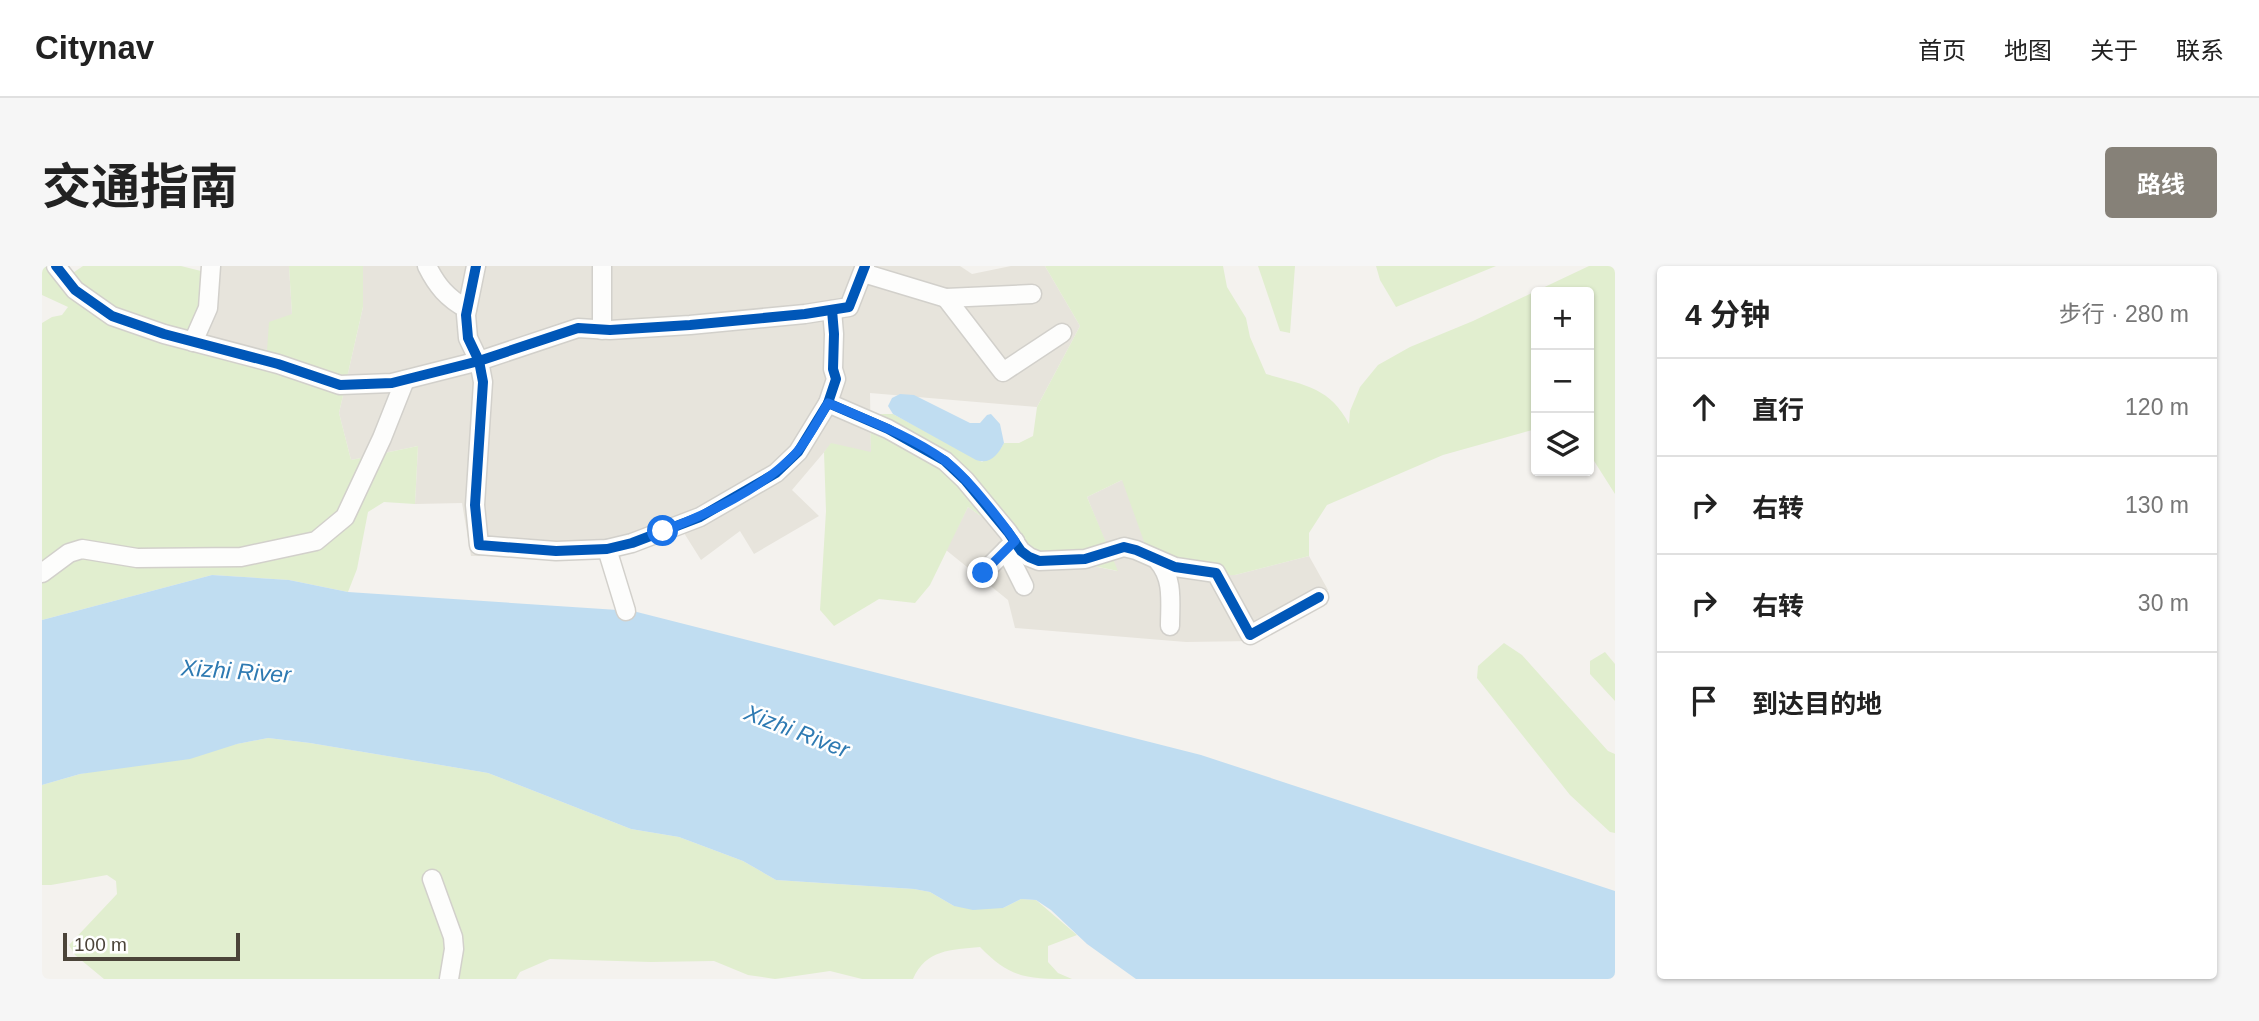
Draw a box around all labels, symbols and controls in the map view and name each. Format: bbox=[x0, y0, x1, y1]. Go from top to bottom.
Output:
text: Citynav bbox=[35, 29, 154, 66]
text: 首页 bbox=[1918, 37, 1966, 64]
text: 地图 bbox=[2004, 37, 2052, 64]
text: 关于 bbox=[2090, 37, 2138, 64]
text: 联系 bbox=[2176, 37, 2224, 64]
button: 路线 bbox=[2105, 147, 2217, 218]
text: 交通指南 bbox=[42, 160, 238, 214]
map controls bbox=[1531, 287, 1594, 476]
button: + bbox=[1531, 287, 1594, 350]
text: 4 分钟 bbox=[1685, 298, 1770, 331]
text: 步行 · 280 m bbox=[2059, 301, 2189, 327]
button: − bbox=[1531, 350, 1594, 413]
icon: ahead bbox=[1685, 388, 1723, 426]
text: 120 m bbox=[2125, 394, 2189, 420]
text: 直行 bbox=[1752, 395, 1804, 425]
button: layers bbox=[1531, 413, 1594, 476]
icon: right bbox=[1685, 486, 1723, 524]
text: 130 m bbox=[2125, 492, 2189, 518]
text: 右转 bbox=[1752, 493, 1804, 523]
route start bbox=[647, 515, 678, 546]
route end bbox=[967, 557, 998, 588]
icon: right bbox=[1685, 584, 1723, 622]
text: 30 m bbox=[2138, 590, 2189, 616]
text: 右转 bbox=[1752, 591, 1804, 621]
water label: Xizhi River bbox=[179, 654, 293, 688]
icon: arrive bbox=[1685, 682, 1723, 720]
text: 到达目的地 bbox=[1752, 689, 1882, 719]
water label: Xizhi River bbox=[740, 699, 854, 763]
scale bar bbox=[63, 930, 240, 962]
text: 100 m bbox=[74, 934, 127, 955]

